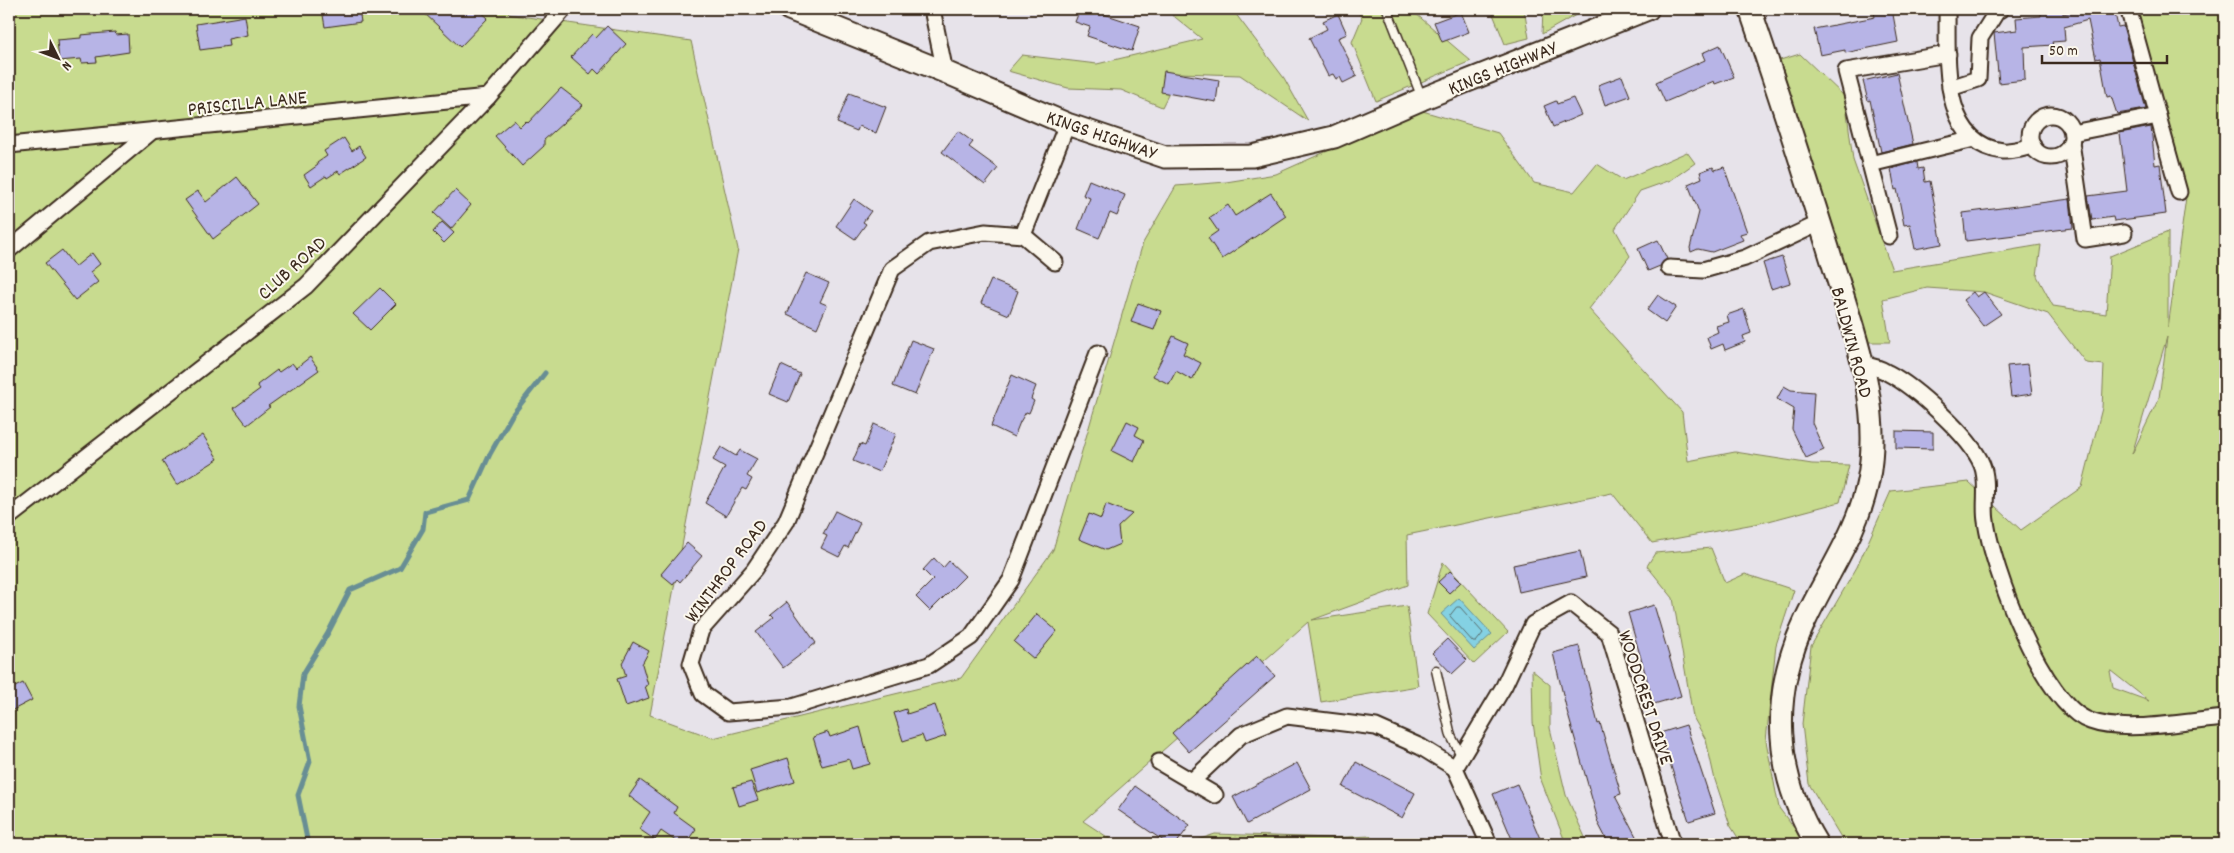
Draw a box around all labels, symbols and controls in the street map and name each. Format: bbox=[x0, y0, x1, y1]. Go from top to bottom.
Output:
north arrow bbox=[32, 32, 82, 82]
scale bar bbox=[2042, 32, 2166, 64]
street label: KINGS HIGHWAY bbox=[1444, 35, 1562, 104]
text: 50 m bbox=[2049, 41, 2078, 63]
text: N bbox=[56, 56, 76, 75]
street label: PRISCILLA LANE bbox=[186, 85, 308, 125]
street label: KINGS HIGHWAY bbox=[1042, 105, 1161, 169]
street label: CLUB ROAD bbox=[252, 231, 334, 308]
street label: BALDWIN ROAD bbox=[1822, 284, 1878, 401]
street label: WINTHROP ROAD bbox=[679, 514, 776, 629]
street label: WOODCREST DRIVE bbox=[1609, 627, 1679, 769]

